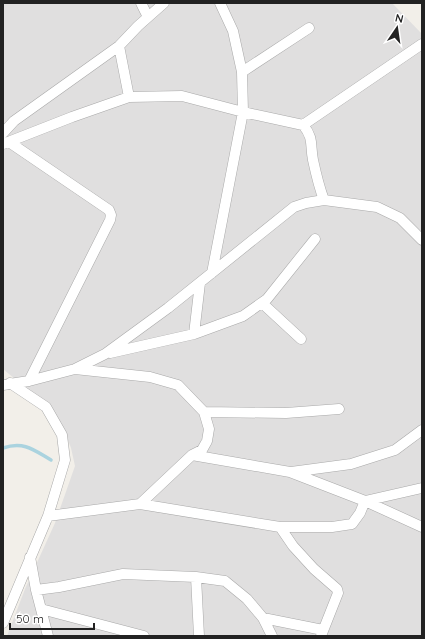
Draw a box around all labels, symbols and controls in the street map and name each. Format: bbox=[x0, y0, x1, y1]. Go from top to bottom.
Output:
north arrow bbox=[377, 8, 417, 48]
text: N bbox=[394, 11, 405, 26]
scale bar bbox=[10, 605, 94, 631]
text: 50 m bbox=[16, 611, 44, 626]

